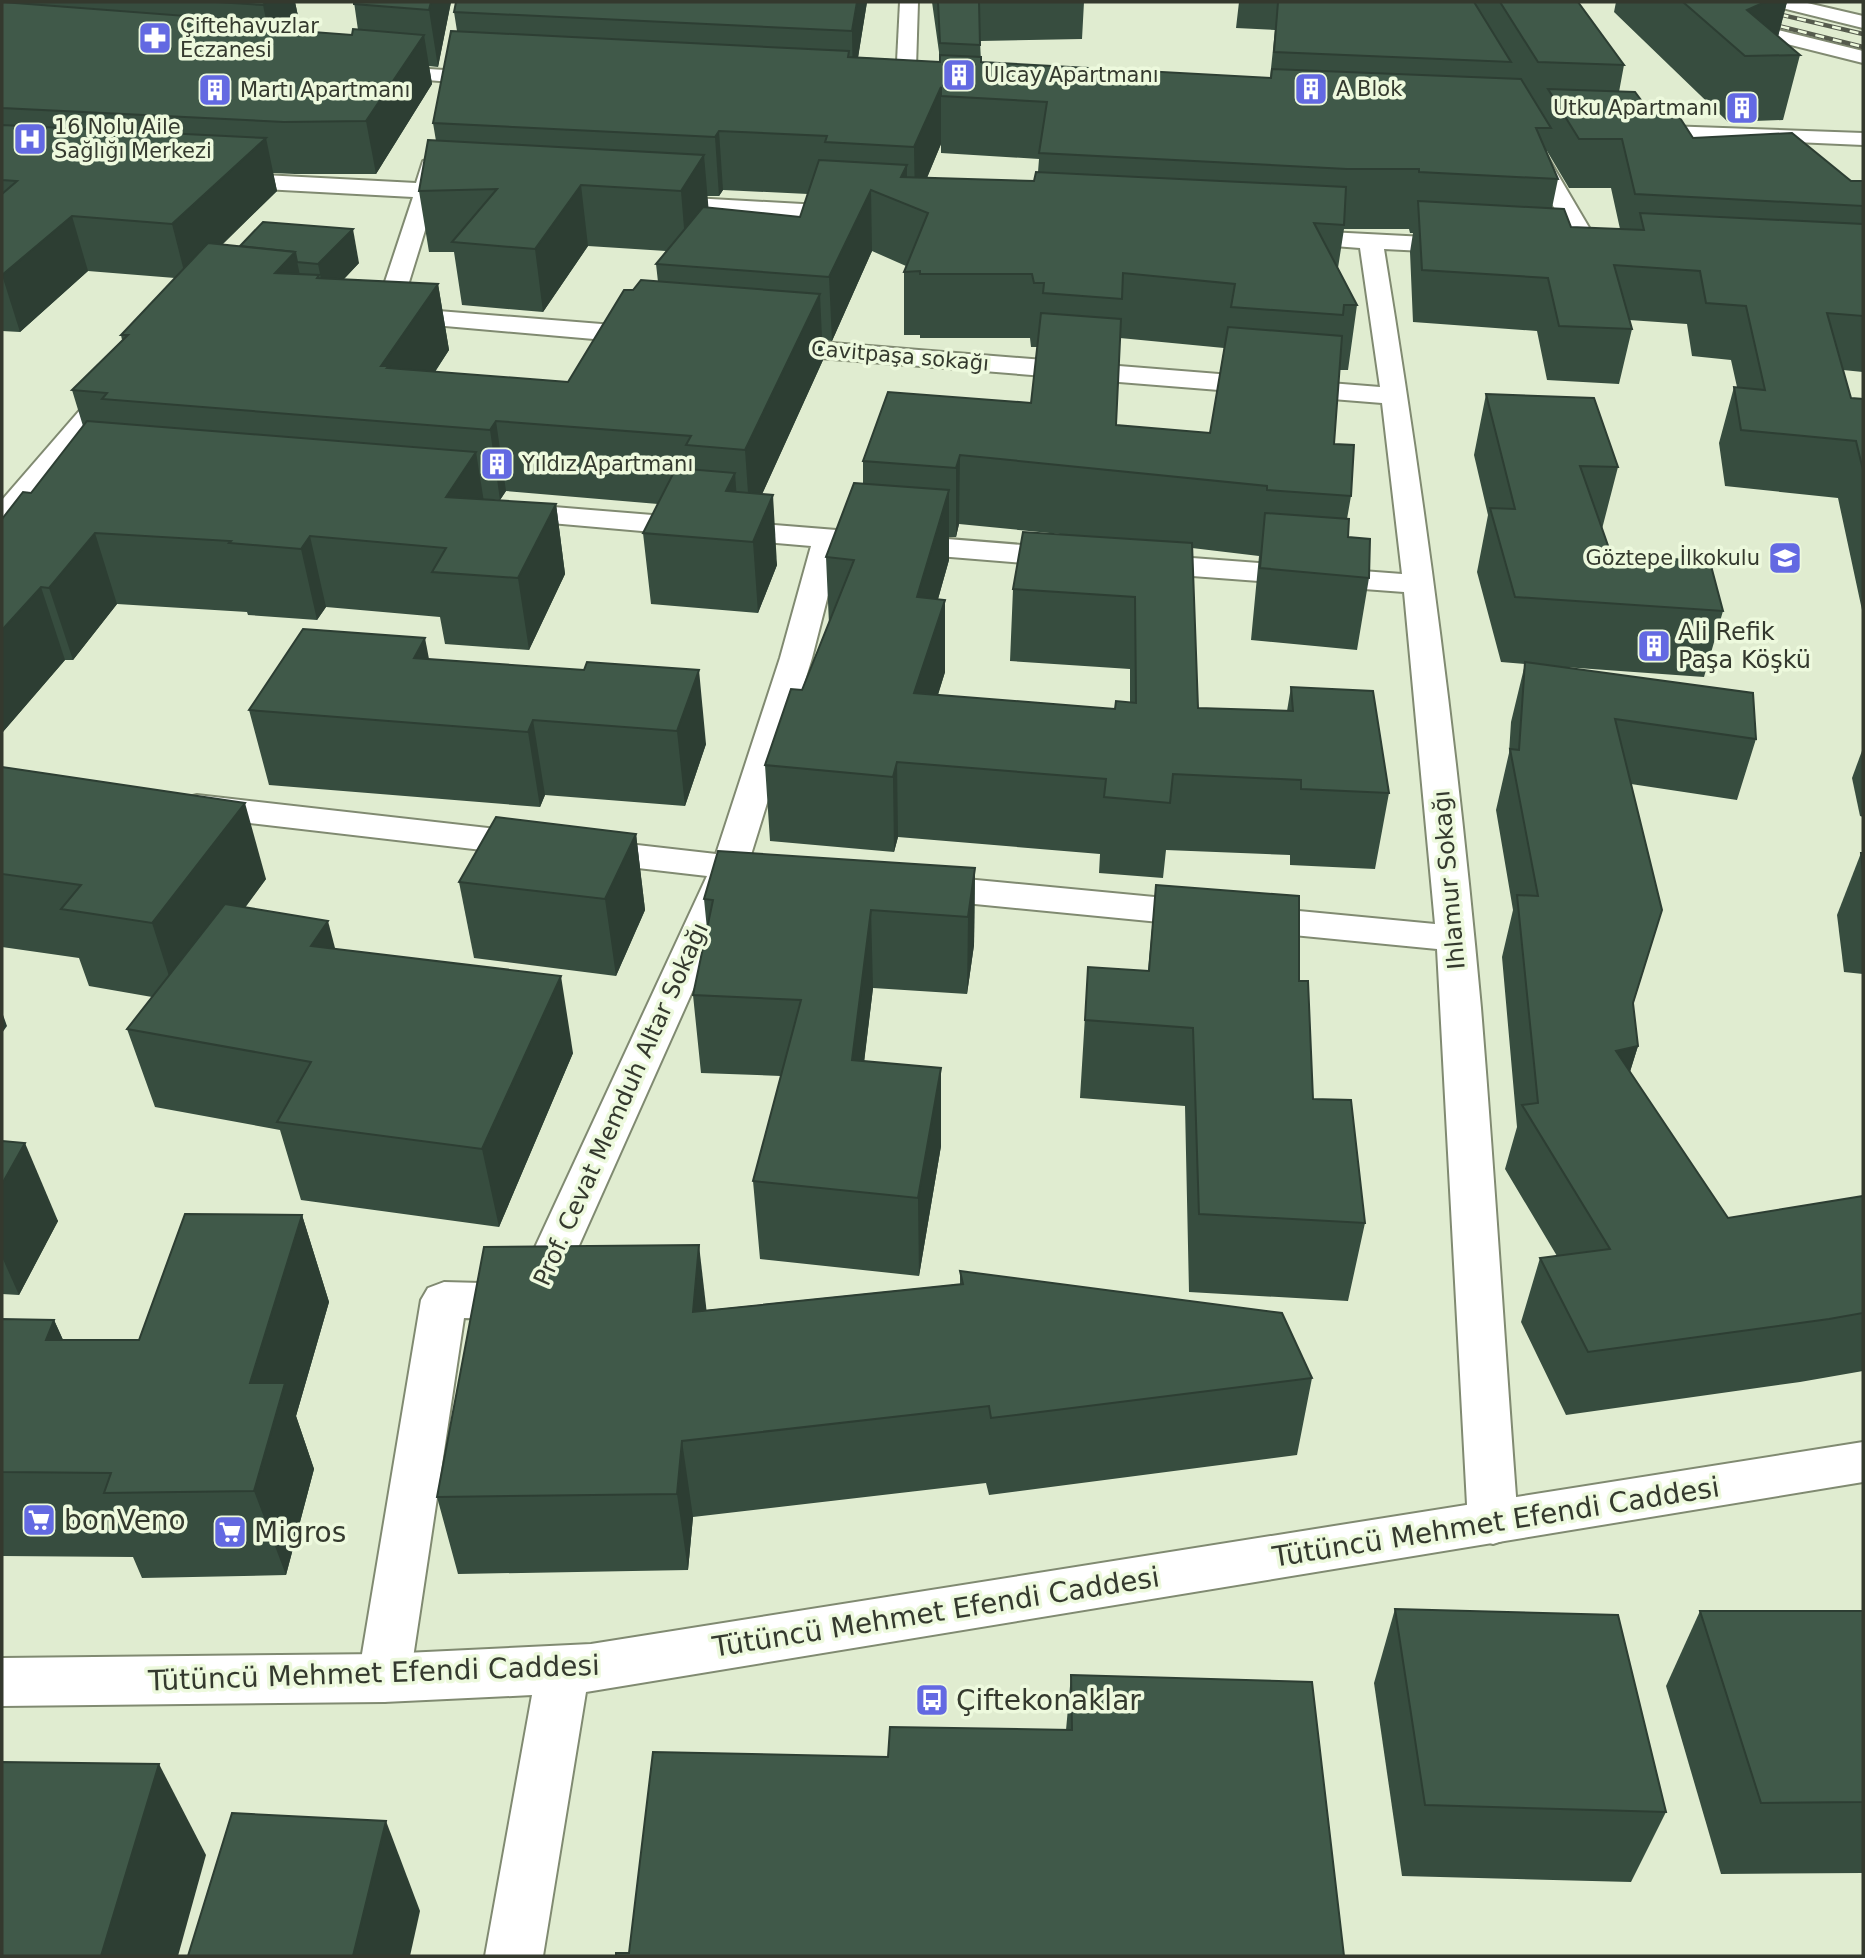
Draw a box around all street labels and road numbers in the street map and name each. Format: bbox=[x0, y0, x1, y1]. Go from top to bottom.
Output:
street label: Cavitpaşa sokağı bbox=[810, 336, 990, 376]
street label: Ihlamur Sokağı bbox=[1427, 789, 1471, 971]
street label: Prof. Cevat Memduh Altar Sokağı bbox=[528, 918, 714, 1290]
street label: Tütüncü Mehmet Efendi Caddesi bbox=[1269, 1470, 1722, 1574]
street label: Tütüncü Mehmet Efendi Caddesi bbox=[709, 1560, 1162, 1664]
street label: Tütüncü Mehmet Efendi Caddesi bbox=[147, 1649, 600, 1697]

